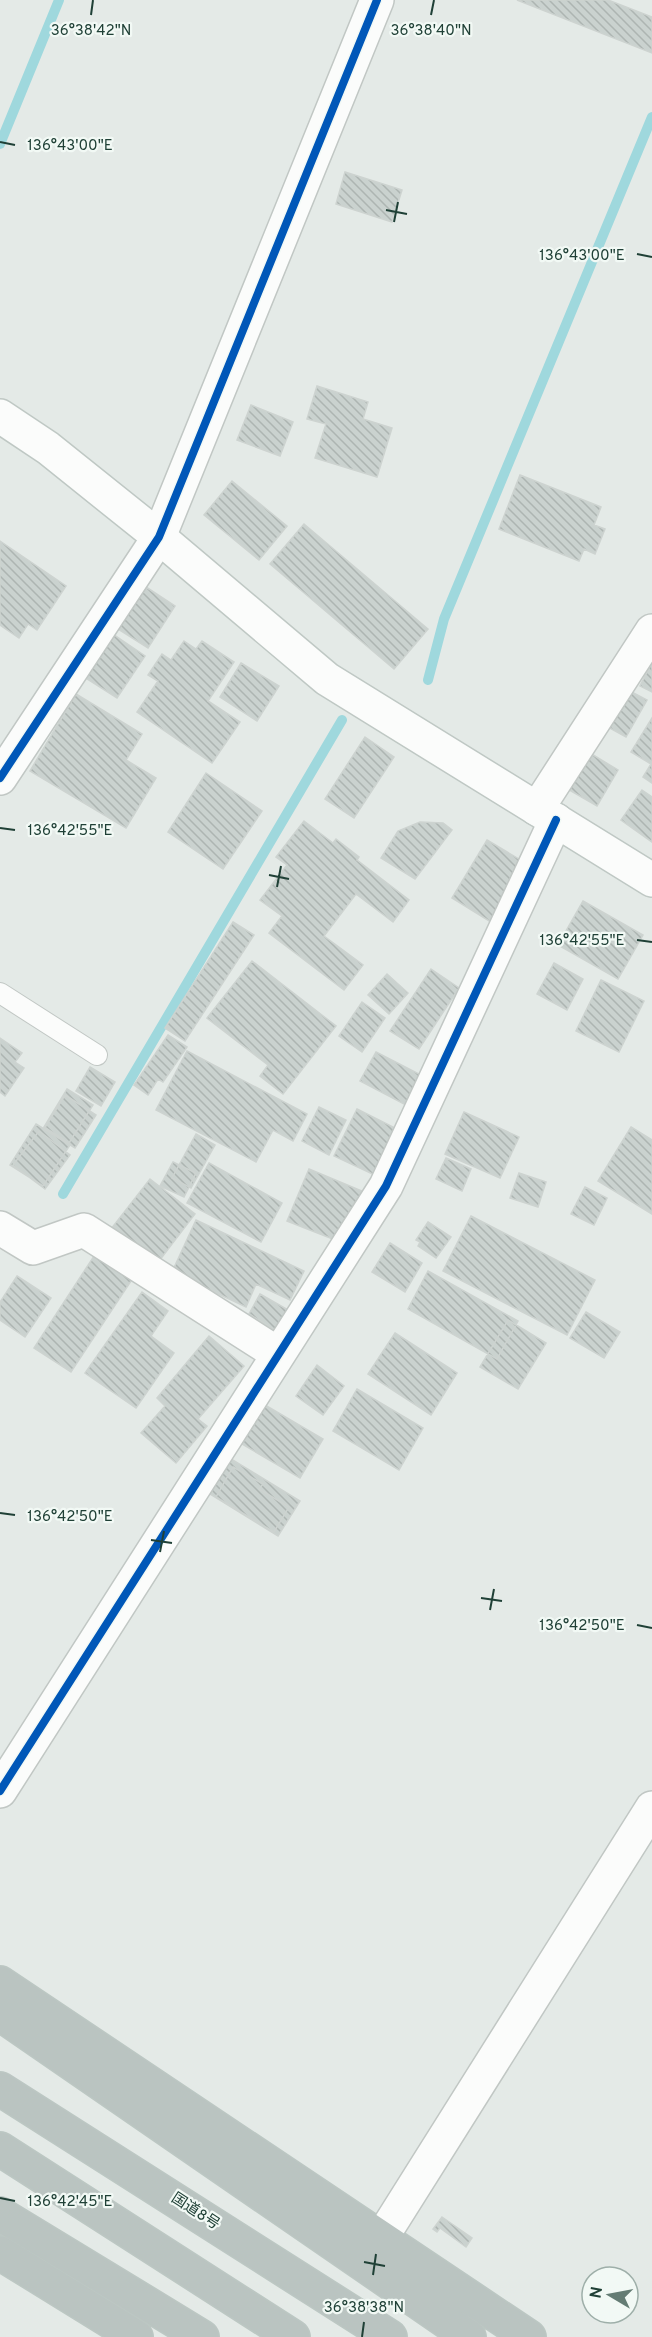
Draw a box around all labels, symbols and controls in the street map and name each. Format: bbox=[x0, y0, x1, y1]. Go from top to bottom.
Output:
text: 36°38'42"N bbox=[51, 22, 131, 41]
text: 36°38'40"N bbox=[390, 22, 472, 41]
text: 136°43'00"E bbox=[27, 137, 113, 156]
text: 136°43'00"E bbox=[539, 247, 625, 266]
text: 136°42'55"E bbox=[27, 822, 113, 841]
text: 136°42'55"E bbox=[539, 932, 625, 951]
text: 136°42'50"E bbox=[27, 1508, 113, 1527]
text: 136°42'50"E bbox=[539, 1617, 625, 1636]
street label: 国道8号 bbox=[167, 2189, 223, 2235]
text: 136°42'45"E bbox=[27, 2193, 113, 2212]
north arrow bbox=[580, 2265, 640, 2325]
text: N bbox=[586, 2285, 608, 2300]
text: 36°38'38"N bbox=[324, 2299, 404, 2318]

